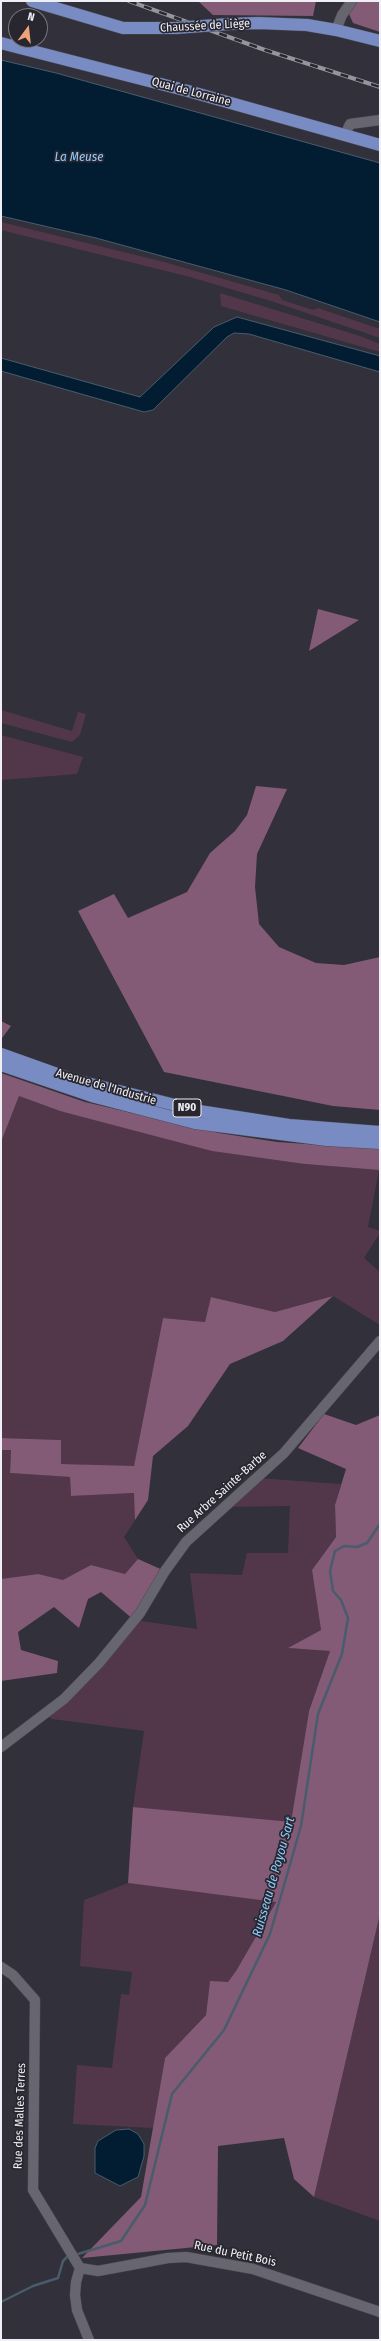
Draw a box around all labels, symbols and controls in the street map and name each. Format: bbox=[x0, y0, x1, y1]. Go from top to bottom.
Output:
north arrow bbox=[8, 8, 48, 48]
text: N bbox=[26, 10, 36, 24]
street label: Chaussée de Liège bbox=[160, 16, 250, 36]
street label: Quai de Lorraine bbox=[150, 75, 232, 109]
water label: La Meuse bbox=[55, 149, 103, 165]
street label: Avenue de l'Industrie bbox=[54, 1066, 158, 1108]
road number: N90 bbox=[173, 1099, 201, 1117]
street label: Rue Arbre Sainte-Barbe bbox=[174, 1448, 270, 1536]
water label: Ruisseau de Poyou Sart bbox=[249, 1815, 299, 1939]
street label: Rue des Malles Terres bbox=[11, 2063, 29, 2169]
street label: Rue du Petit Bois bbox=[193, 2238, 277, 2270]

